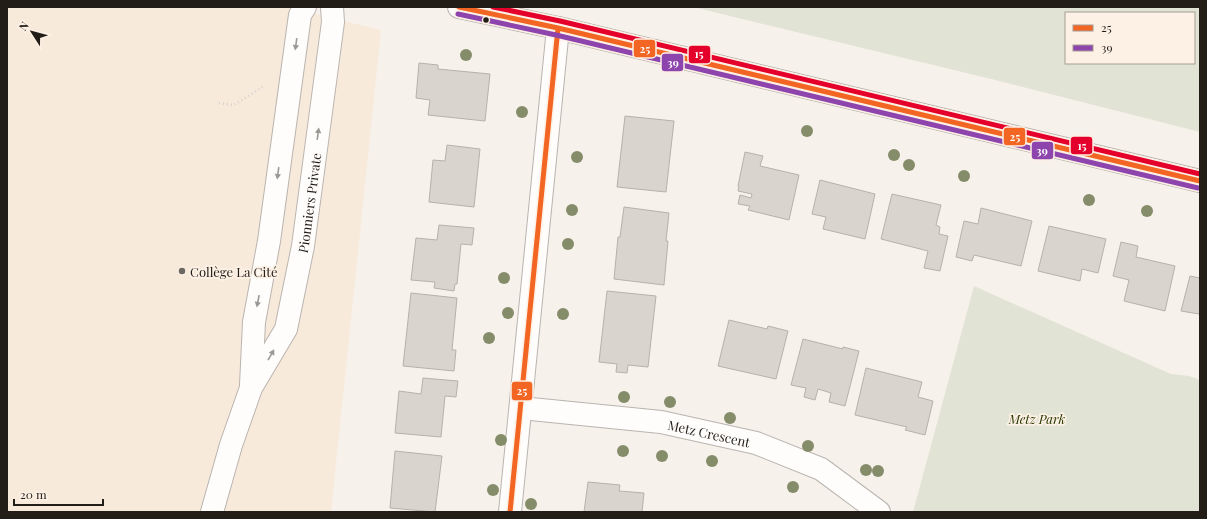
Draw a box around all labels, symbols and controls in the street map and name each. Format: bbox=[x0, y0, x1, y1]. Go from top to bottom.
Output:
north arrow bbox=[12, 12, 52, 52]
legend bbox=[1065, 12, 1195, 64]
unlabelled marker bbox=[481, 15, 491, 25]
text: N bbox=[15, 18, 32, 33]
text: 25 bbox=[1101, 19, 1112, 35]
one-way arrow bbox=[293, 38, 299, 50]
line badge: 25 bbox=[633, 39, 656, 58]
text: 39 bbox=[1101, 39, 1113, 55]
text: 25 bbox=[640, 41, 650, 56]
line badge: 15 bbox=[688, 45, 711, 64]
text: 15 bbox=[694, 46, 704, 61]
line badge: 39 bbox=[661, 53, 684, 72]
text: 39 bbox=[667, 55, 679, 70]
line badge: 25 bbox=[1003, 127, 1026, 146]
one-way arrow bbox=[315, 128, 321, 140]
text: 25 bbox=[1010, 129, 1020, 144]
line badge: 15 bbox=[1070, 136, 1093, 155]
text: 15 bbox=[1077, 138, 1087, 153]
line badge: 39 bbox=[1031, 141, 1054, 160]
text: 39 bbox=[1036, 143, 1048, 158]
street label: Pionniers Private bbox=[293, 151, 324, 254]
one-way arrow bbox=[275, 167, 281, 179]
place label: Collège La Cité bbox=[190, 263, 278, 280]
marker: Collège La Cité bbox=[177, 266, 187, 276]
one-way arrow bbox=[254, 295, 260, 307]
one-way arrow bbox=[267, 349, 274, 361]
line badge: 25 bbox=[511, 381, 533, 401]
text: 25 bbox=[517, 383, 527, 398]
park label: Metz Park bbox=[1008, 410, 1066, 427]
street label: Metz Crescent bbox=[666, 415, 752, 450]
scale bar bbox=[14, 481, 103, 507]
text: 20 m bbox=[20, 486, 47, 502]

